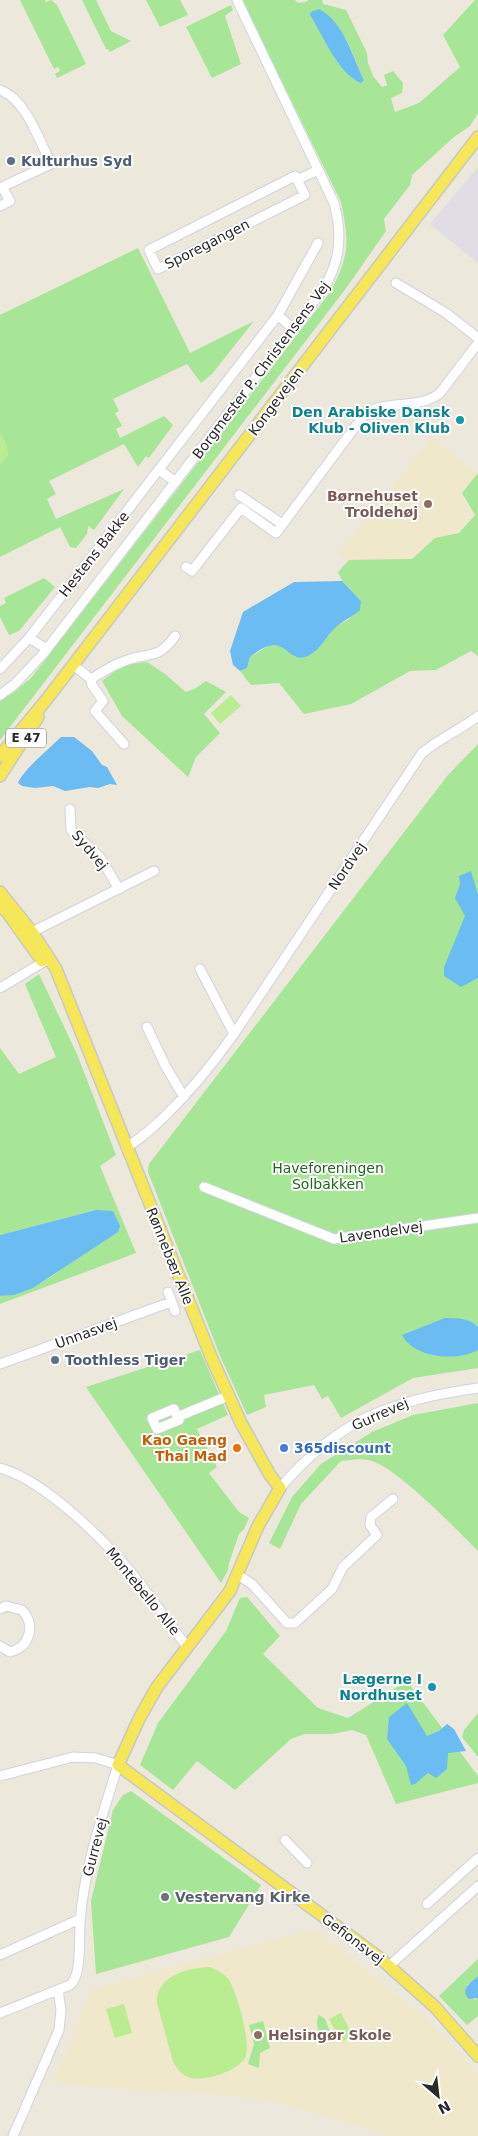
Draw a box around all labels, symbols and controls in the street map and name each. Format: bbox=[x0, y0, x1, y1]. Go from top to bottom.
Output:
place label: Kulturhus Syd bbox=[21, 153, 132, 169]
marker: Kulturhus Syd bbox=[5, 155, 17, 167]
street label: Sporegangen bbox=[162, 216, 252, 272]
street label: Borgmester P. Christensens Vej bbox=[189, 278, 333, 462]
street label: Kongevejen bbox=[245, 364, 307, 438]
place label: Den Arabiske Dansk Klub - Oliven Klub bbox=[292, 404, 451, 436]
marker: Den Arabiske Dansk Klub - Oliven Klub bbox=[454, 414, 466, 426]
place label: Børnehuset Troldehøj bbox=[327, 488, 418, 520]
marker: Børnehuset Troldehøj bbox=[422, 498, 434, 510]
street label: Hestens Bakke bbox=[56, 508, 132, 600]
road number: E 47 bbox=[6, 728, 46, 748]
street label: Sydvej bbox=[69, 827, 111, 873]
street label: Nordvej bbox=[325, 839, 369, 893]
park label: Haveforeningen Solbakken bbox=[272, 1160, 384, 1192]
street label: Rønnebær Alle bbox=[143, 1205, 197, 1307]
street label: Lavendelvej bbox=[338, 1218, 424, 1246]
street label: Unnasvej bbox=[53, 1314, 119, 1352]
place label: Toothless Tiger bbox=[65, 1352, 185, 1368]
marker: Toothless Tiger bbox=[49, 1354, 61, 1366]
street label: Gurrevej bbox=[349, 1394, 411, 1434]
place label: Kao Gaeng Thai Mad bbox=[142, 1432, 227, 1464]
place label: 365discount bbox=[294, 1440, 391, 1456]
marker: Kao Gaeng Thai Mad bbox=[231, 1442, 243, 1454]
marker: 365discount bbox=[278, 1442, 290, 1454]
street label: Montebello Alle bbox=[103, 1544, 183, 1638]
place label: Lægerne I Nordhuset bbox=[339, 1671, 422, 1703]
marker: Lægerne I Nordhuset bbox=[426, 1681, 438, 1693]
street label: Gurrevej bbox=[79, 1816, 111, 1878]
place label: Vestervang Kirke bbox=[175, 1889, 310, 1905]
marker: Vestervang Kirke bbox=[159, 1891, 171, 1903]
street label: Gefionsvej bbox=[319, 1910, 387, 1968]
place label: Helsingør Skole bbox=[268, 2027, 391, 2043]
marker: Helsingør Skole bbox=[252, 2029, 264, 2041]
north arrow bbox=[413, 2071, 463, 2121]
text: N bbox=[435, 2098, 453, 2117]

